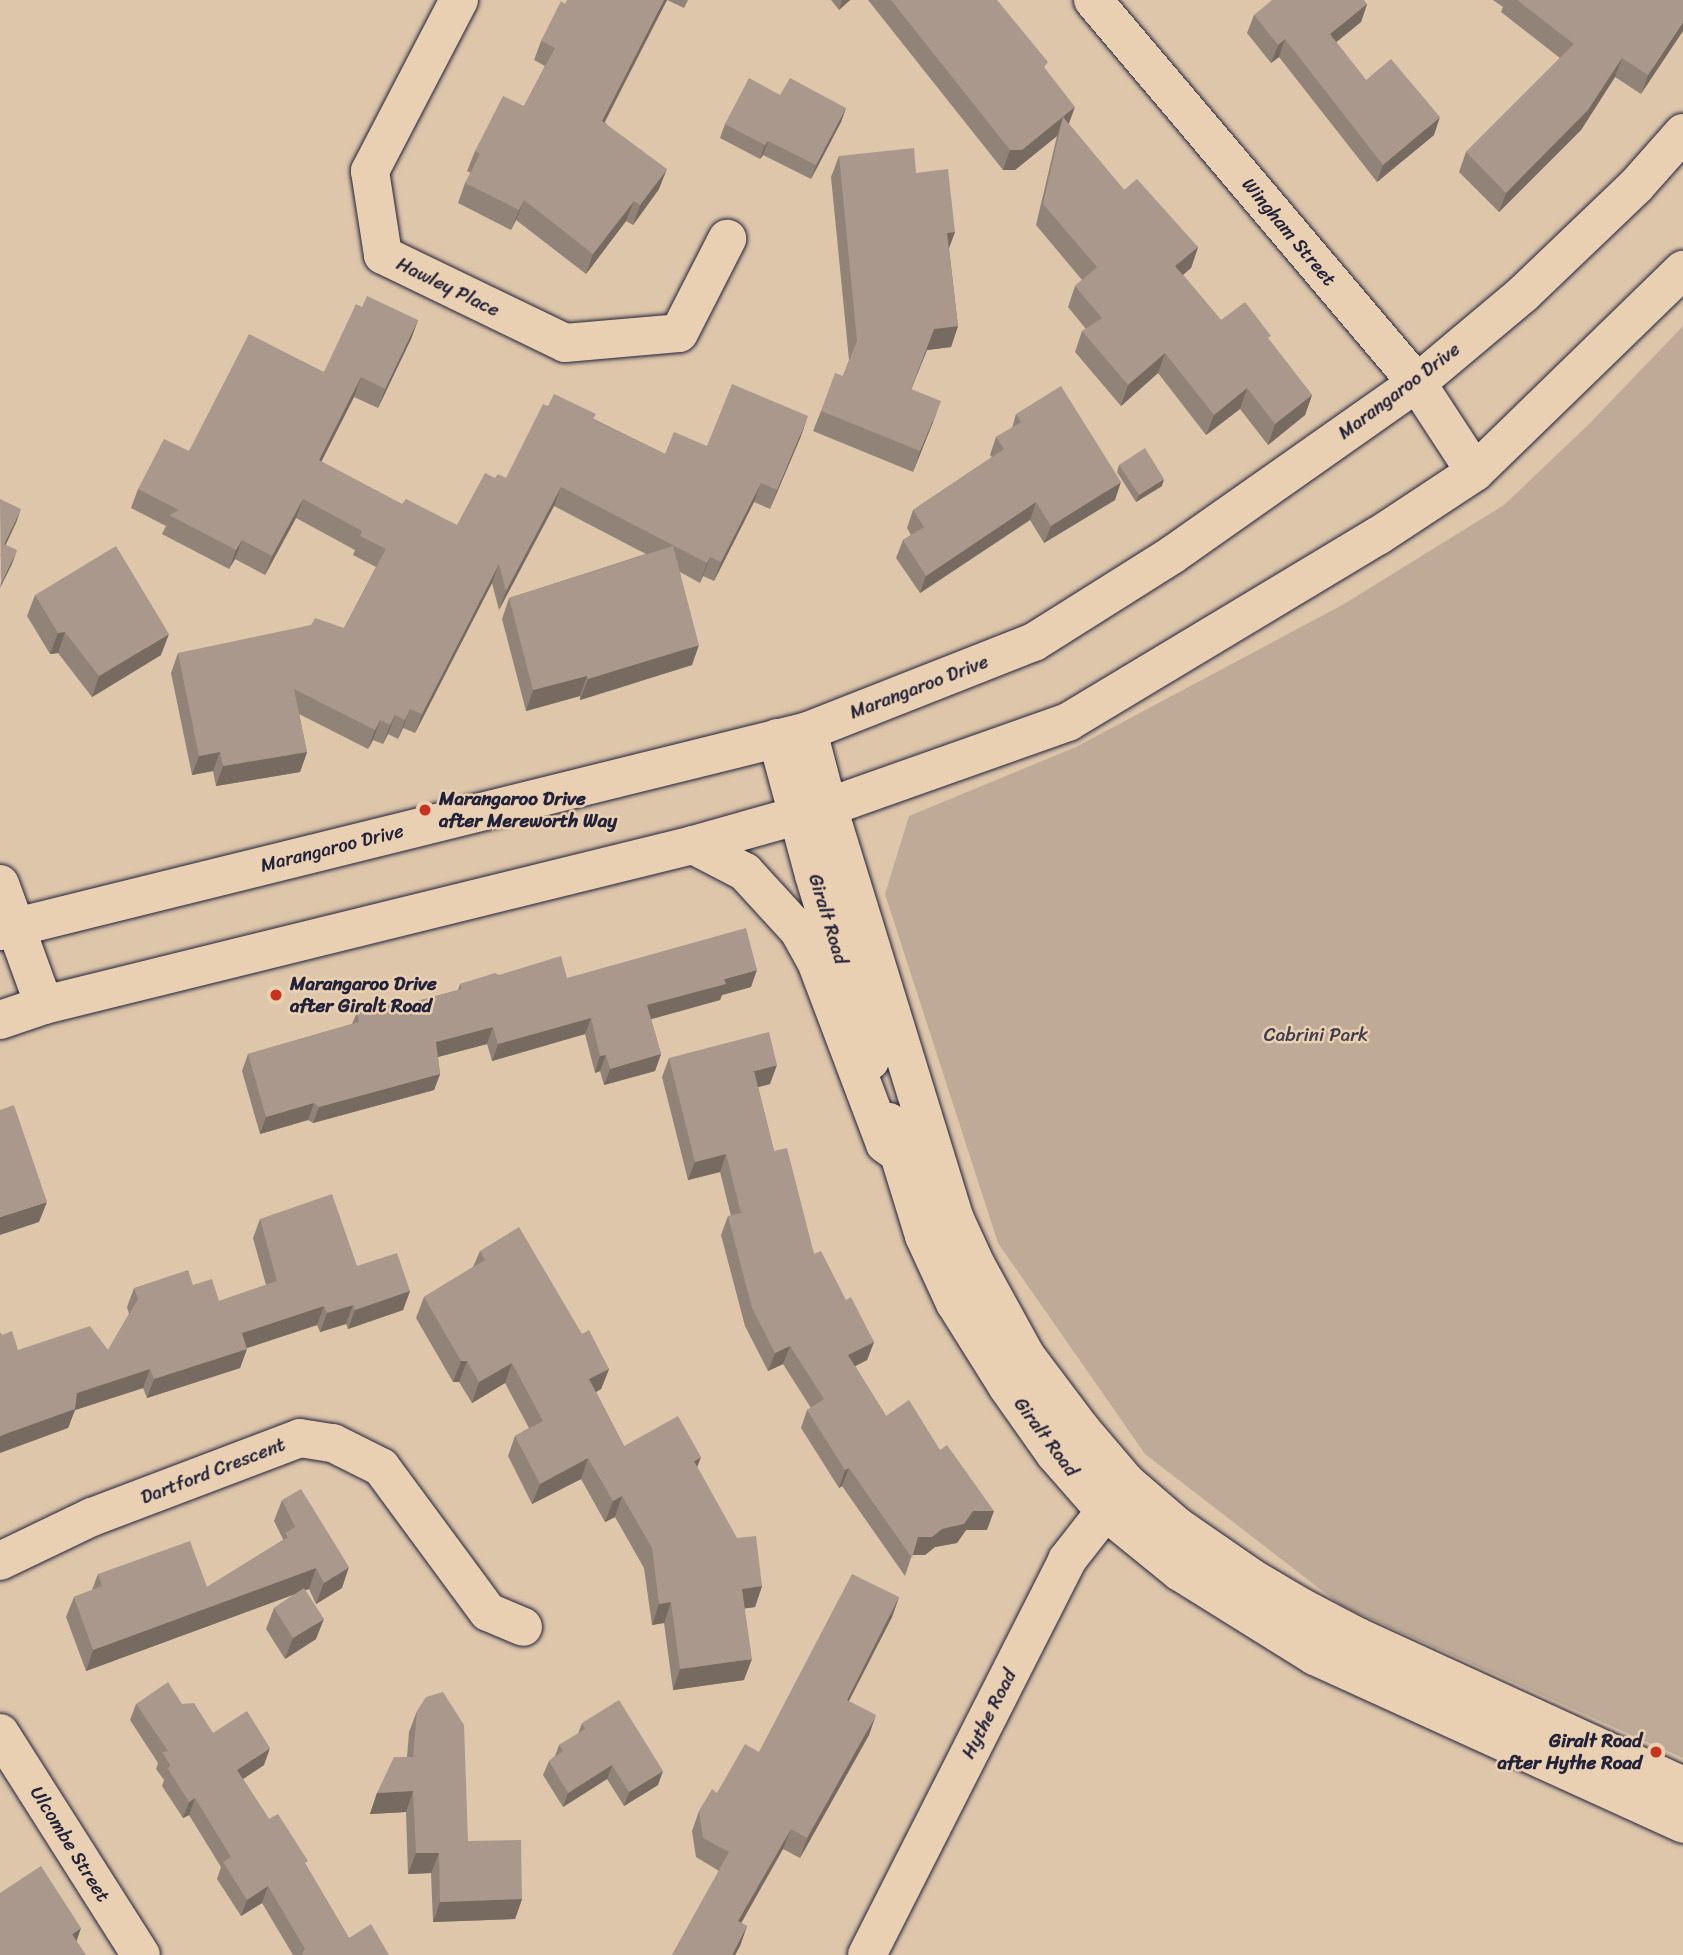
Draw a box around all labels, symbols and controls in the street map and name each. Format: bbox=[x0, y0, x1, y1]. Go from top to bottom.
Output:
street label: Wingham Street bbox=[1237, 173, 1341, 291]
street label: Hawley Place bbox=[393, 252, 503, 322]
street label: Marangaroo Drive bbox=[1334, 338, 1464, 444]
street label: Marangaroo Drive bbox=[846, 650, 992, 724]
place label: Marangaroo Drive after Mereworth Way bbox=[439, 788, 617, 832]
marker: Marangaroo Drive after Mereworth Way bbox=[417, 802, 433, 818]
street label: Marangaroo Drive bbox=[258, 819, 406, 877]
street label: Giralt Road bbox=[803, 871, 853, 967]
place label: Marangaroo Drive after Giralt Road bbox=[290, 973, 437, 1017]
marker: Marangaroo Drive after Giralt Road bbox=[268, 987, 284, 1003]
park label: Cabrini Park bbox=[1264, 1024, 1368, 1046]
street label: Giralt Road bbox=[1009, 1393, 1083, 1481]
street label: Dartford Crescent bbox=[137, 1433, 289, 1509]
street label: Hythe Road bbox=[957, 1666, 1021, 1762]
place label: Giralt Road after Hythe Road bbox=[1497, 1730, 1642, 1774]
marker: Giralt Road after Hythe Road bbox=[1648, 1744, 1664, 1760]
street label: Ulcombe Street bbox=[25, 1782, 115, 1906]

